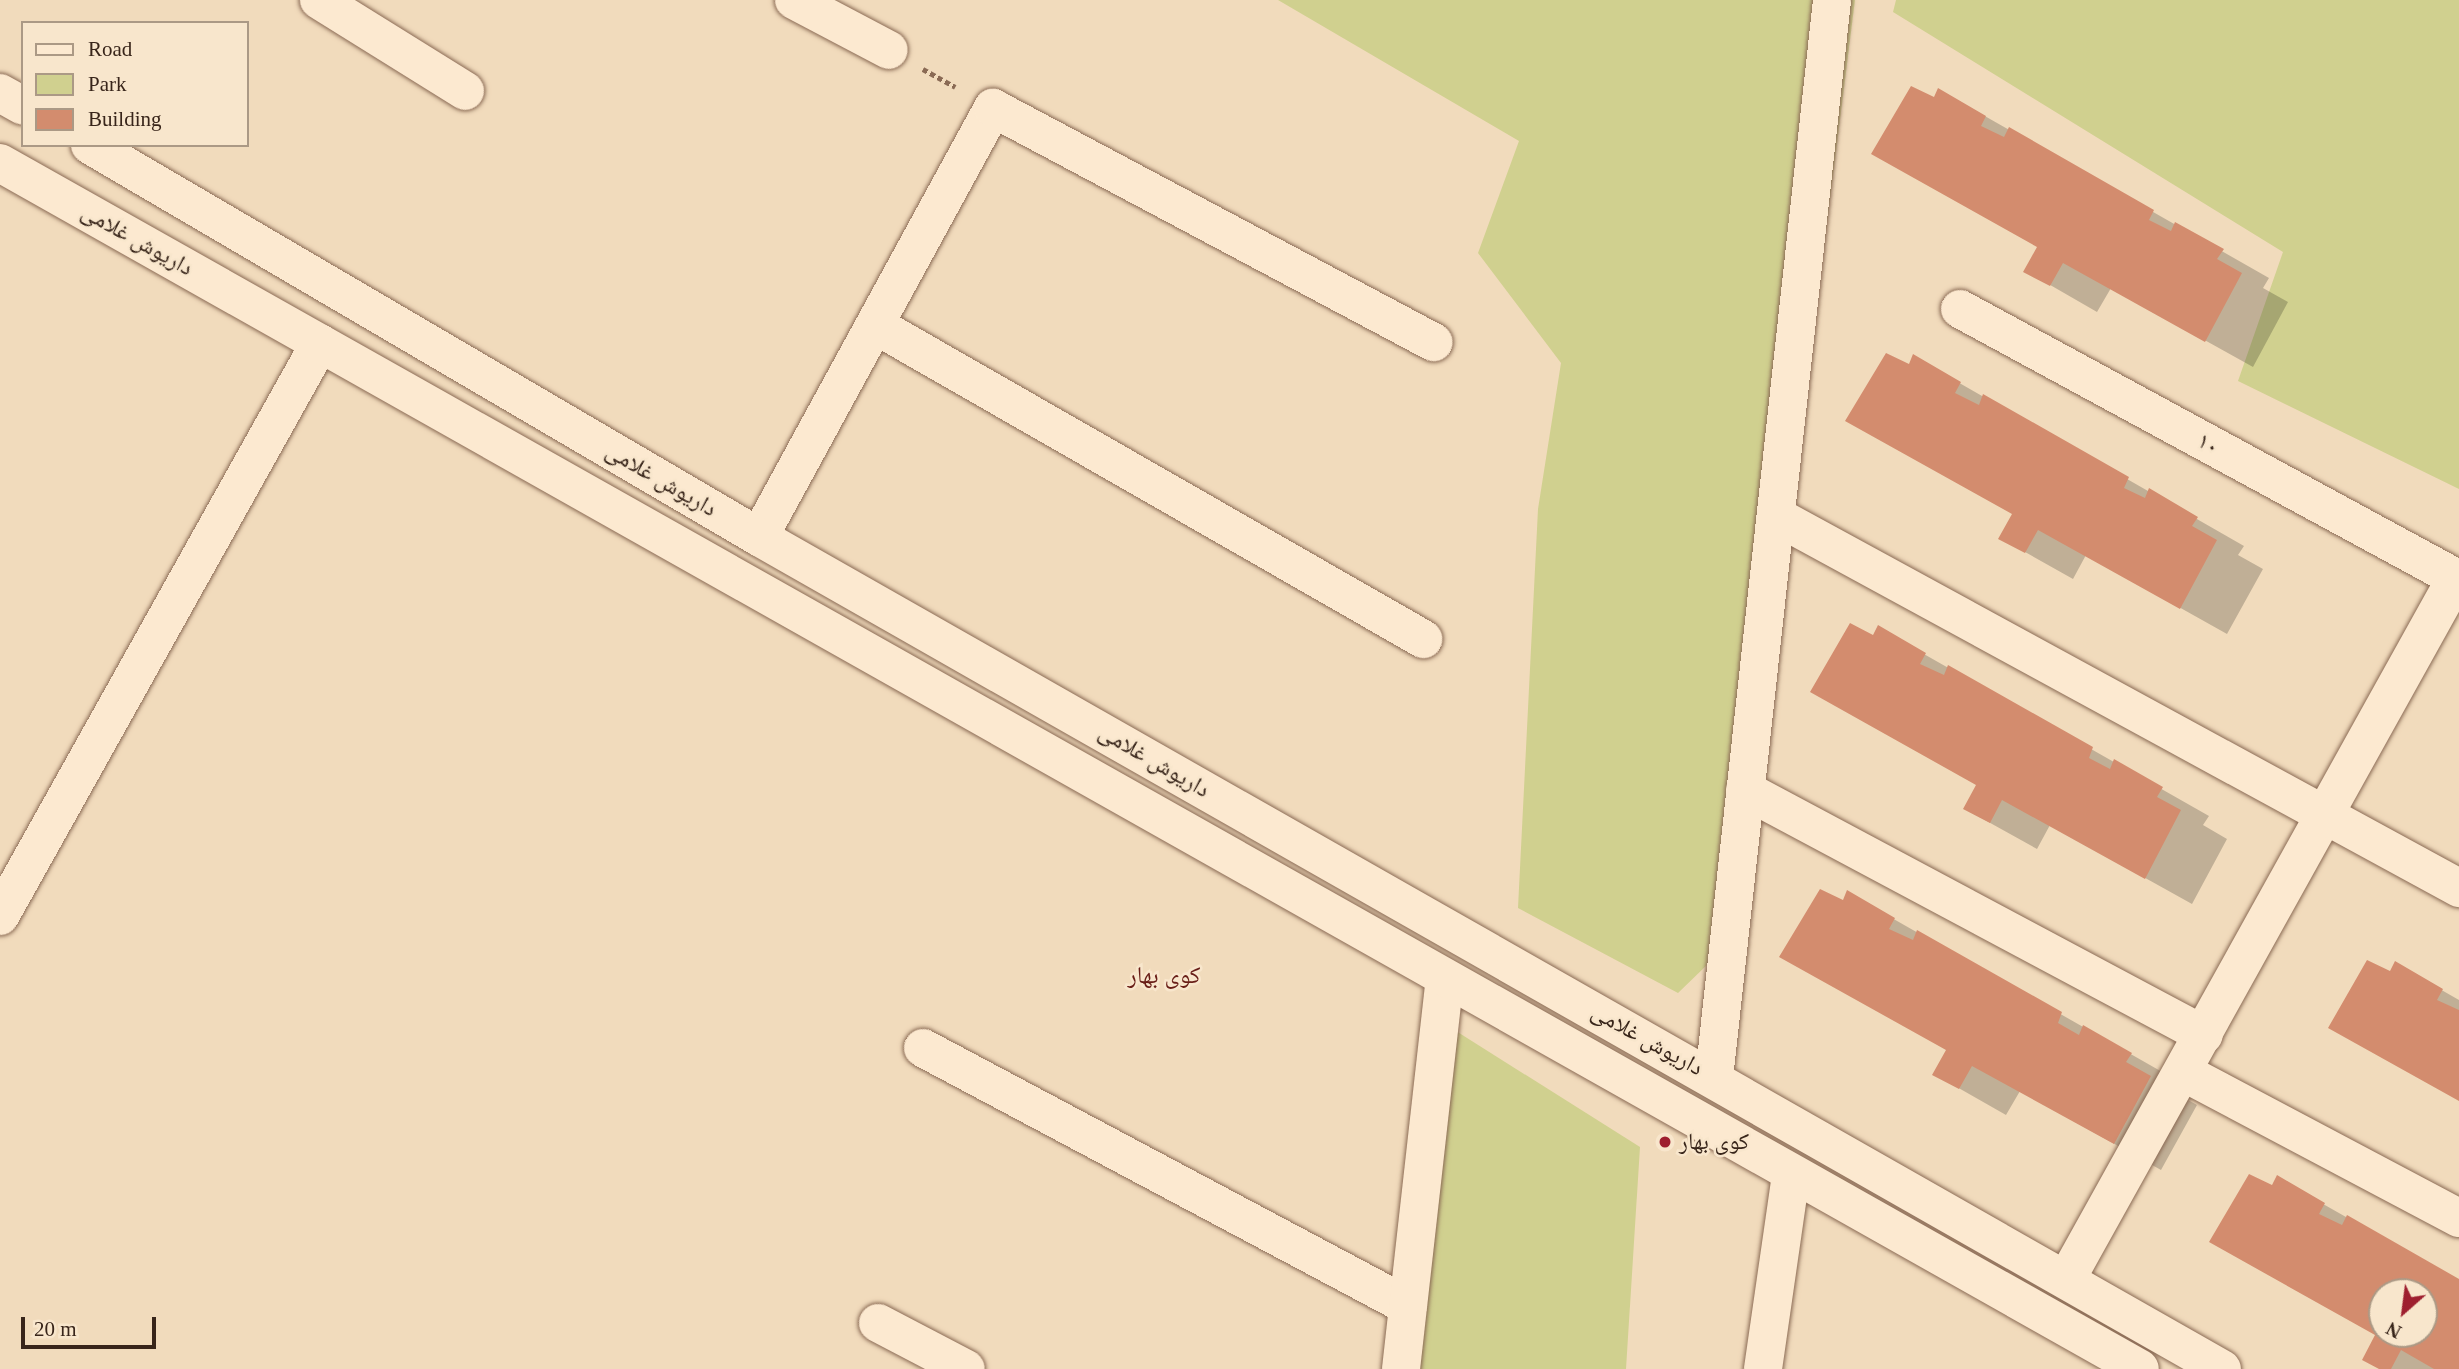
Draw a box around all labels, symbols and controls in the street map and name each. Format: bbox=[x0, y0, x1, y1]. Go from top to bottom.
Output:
legend bbox=[21, 21, 248, 147]
text: Road bbox=[88, 37, 132, 61]
text: Park bbox=[88, 72, 127, 96]
text: Building bbox=[88, 107, 162, 131]
street label: داریوش غلامی bbox=[76, 198, 198, 282]
street label: ۱۰ bbox=[2192, 427, 2224, 461]
street label: داریوش غلامی bbox=[601, 437, 721, 523]
street label: داریوش غلامی bbox=[1094, 718, 1214, 804]
district label: کوی بهار bbox=[1127, 962, 1201, 990]
street label: داریوش غلامی bbox=[1586, 998, 1708, 1082]
place label: کوی بهار bbox=[1679, 1128, 1749, 1156]
marker: کوی بهار bbox=[1657, 1134, 1673, 1150]
north arrow bbox=[2368, 1278, 2438, 1348]
scale bar bbox=[24, 1302, 159, 1346]
text: 20 m bbox=[34, 1317, 77, 1341]
text: N bbox=[2383, 1318, 2405, 1343]

